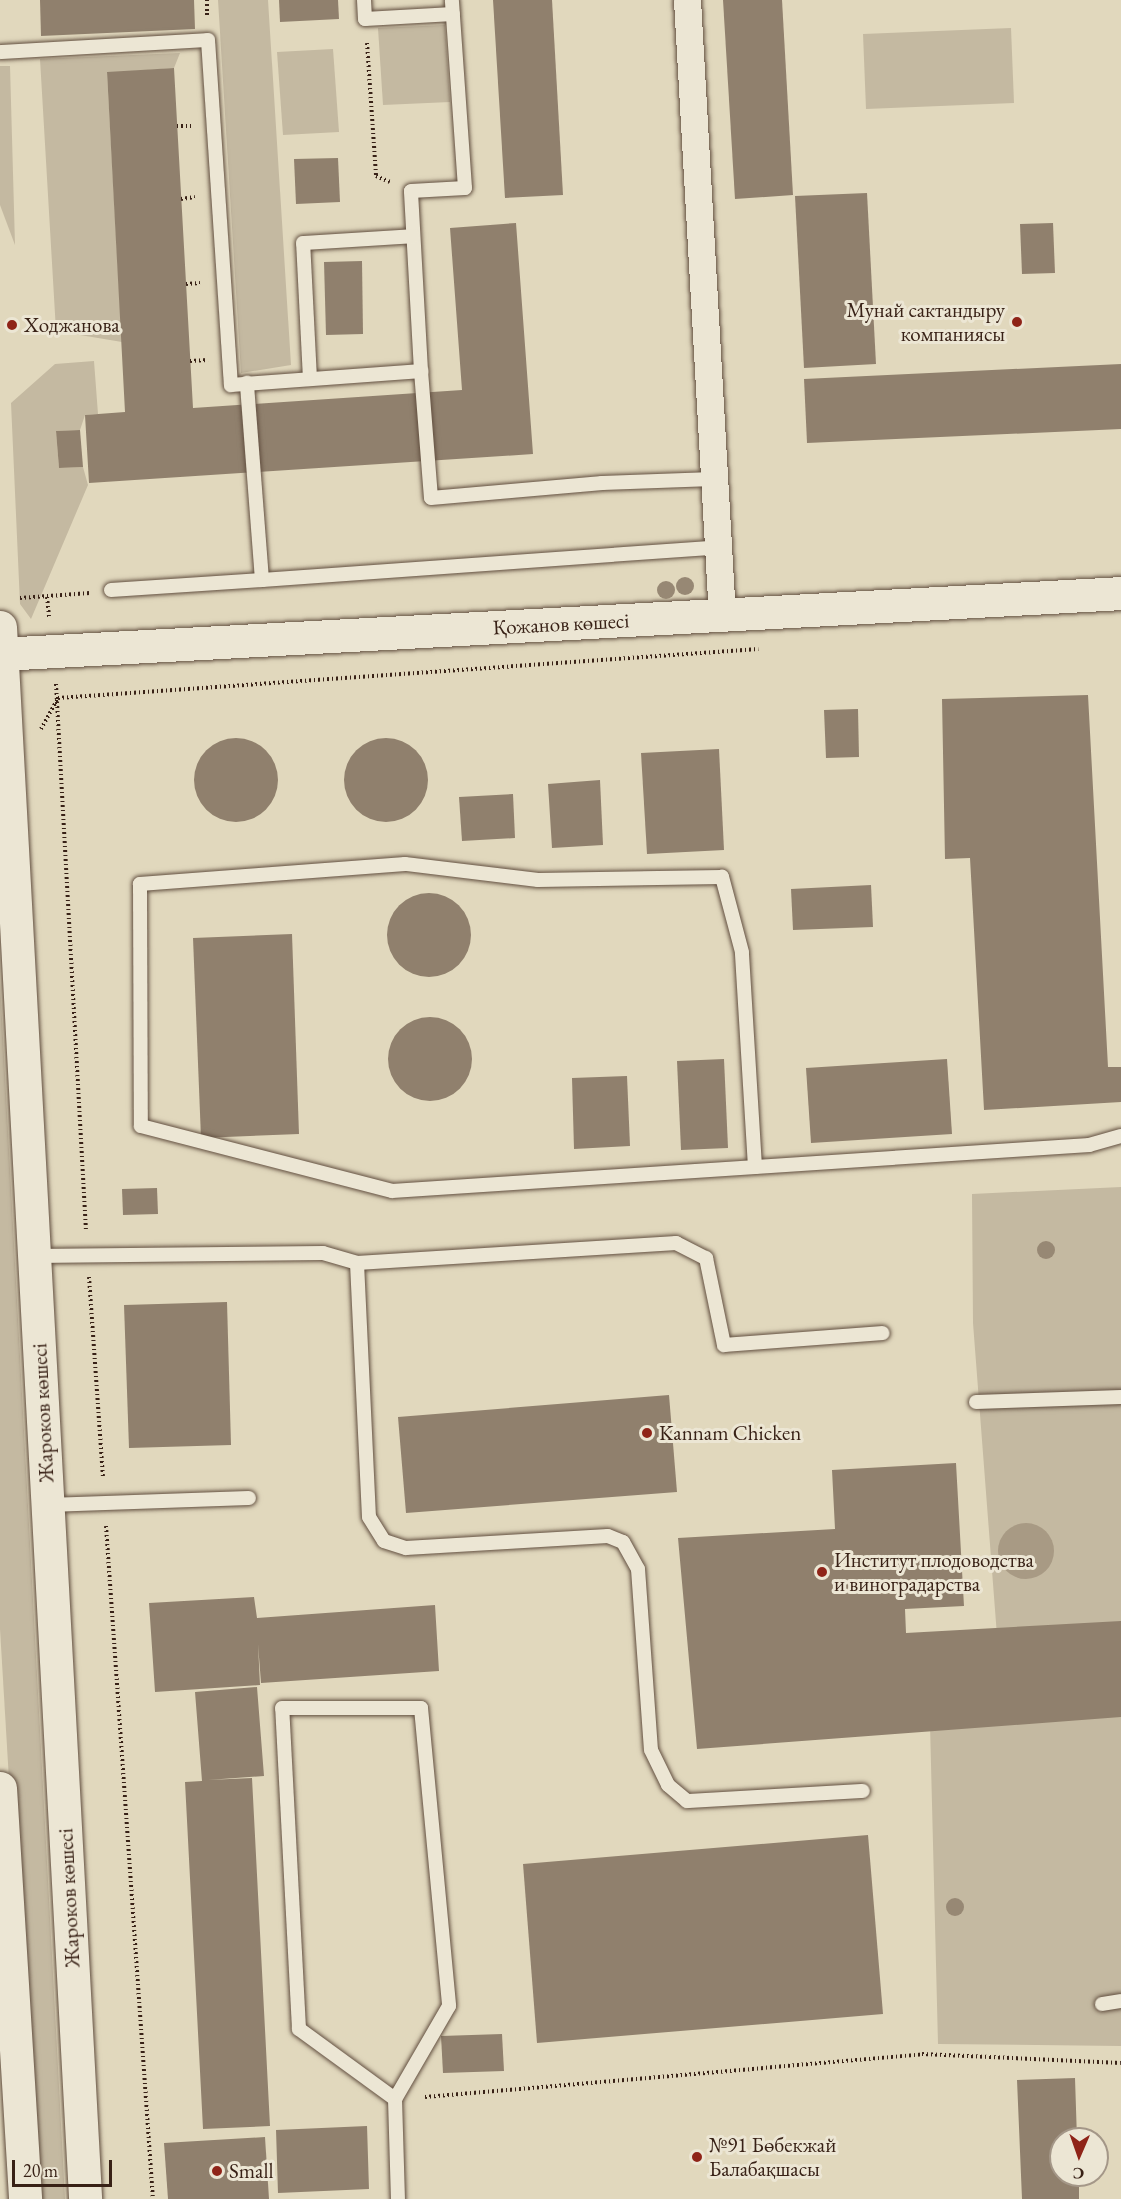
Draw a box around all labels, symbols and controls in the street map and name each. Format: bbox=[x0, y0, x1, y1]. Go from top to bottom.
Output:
place label: Мунай сактандыру компаниясы bbox=[847, 297, 1005, 347]
place label: Ходжанова bbox=[24, 312, 120, 338]
marker: Мунай сактандыру компаниясы bbox=[1010, 315, 1024, 329]
marker: Ходжанова bbox=[5, 318, 19, 332]
street label: Қожанов көшесі bbox=[492, 608, 630, 640]
street label: Жароков көшесі bbox=[27, 1343, 59, 1483]
place label: Kannam Chicken bbox=[659, 1420, 801, 1446]
marker: Kannam Chicken bbox=[640, 1426, 654, 1440]
place label: Институт плодоводства и виноградарства bbox=[834, 1547, 1034, 1597]
marker: Институт плодоводства и виноградарства bbox=[815, 1565, 829, 1579]
street label: Жароков көшесі bbox=[53, 1828, 85, 1968]
north arrow bbox=[1049, 2127, 1109, 2187]
place label: №91 Бөбекжай Балабақшасы bbox=[709, 2132, 836, 2182]
scale bar bbox=[15, 2148, 116, 2186]
marker: №91 Бөбекжай Балабақшасы bbox=[690, 2150, 704, 2164]
place label: Small bbox=[229, 2158, 274, 2184]
text: 20 m bbox=[23, 2159, 58, 2182]
text: С bbox=[1072, 2163, 1084, 2184]
marker: Small bbox=[210, 2164, 224, 2178]

